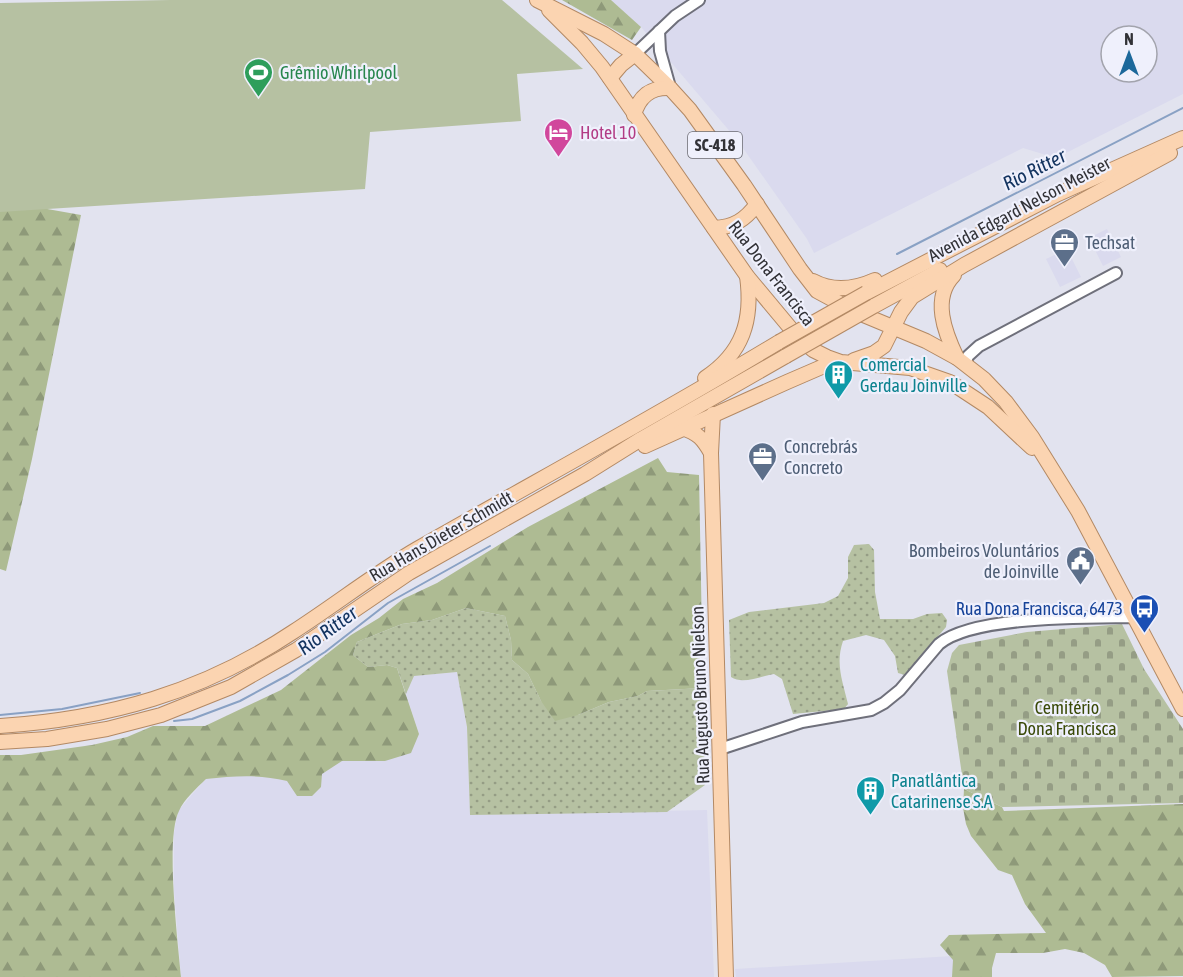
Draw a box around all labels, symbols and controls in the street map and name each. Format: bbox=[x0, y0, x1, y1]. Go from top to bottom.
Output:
north arrow bbox=[1099, 24, 1159, 84]
text: N bbox=[1124, 30, 1134, 48]
sports icon: Grêmio Whirlpool bbox=[243, 56, 275, 98]
place label: Grêmio Whirlpool bbox=[280, 62, 397, 83]
hotel icon: Hotel 10 bbox=[543, 116, 575, 158]
place label: Hotel 10 bbox=[580, 122, 636, 143]
road number: SC-418 bbox=[688, 132, 742, 158]
water label: Rio Ritter bbox=[999, 143, 1070, 195]
street label: Avenida Edgard Nelson Meister bbox=[924, 152, 1114, 266]
street label: Rua Dona Francisca bbox=[724, 216, 820, 330]
office icon: Techsat bbox=[1048, 226, 1080, 268]
place label: Techsat bbox=[1085, 232, 1135, 253]
place label: Comercial Gerdau Joinville bbox=[860, 354, 967, 396]
building icon: Comercial Gerdau Joinville bbox=[823, 358, 855, 400]
place label: Concrebrás Concreto bbox=[784, 436, 858, 478]
office icon: Concrebrás Concreto bbox=[747, 440, 779, 482]
street label: Rua Hans Dieter Schmidt bbox=[366, 486, 516, 586]
place label: Bombeiros Voluntários de Joinville bbox=[909, 540, 1059, 582]
public building icon: Bombeiros Voluntários de Joinville bbox=[1064, 544, 1096, 586]
bus stop icon: Rua Dona Francisca, 6473 bbox=[1128, 592, 1160, 634]
place label: Rua Dona Francisca, 6473 bbox=[956, 598, 1123, 619]
water label: Rio Ritter bbox=[293, 600, 362, 659]
street label: Rua Augusto Bruno Nielson bbox=[686, 606, 714, 784]
park label: Cemitério Dona Francisca bbox=[1017, 697, 1117, 739]
place label: Panatlântica Catarinense S.A bbox=[891, 770, 993, 812]
building icon: Panatlântica Catarinense S.A bbox=[854, 774, 886, 816]

